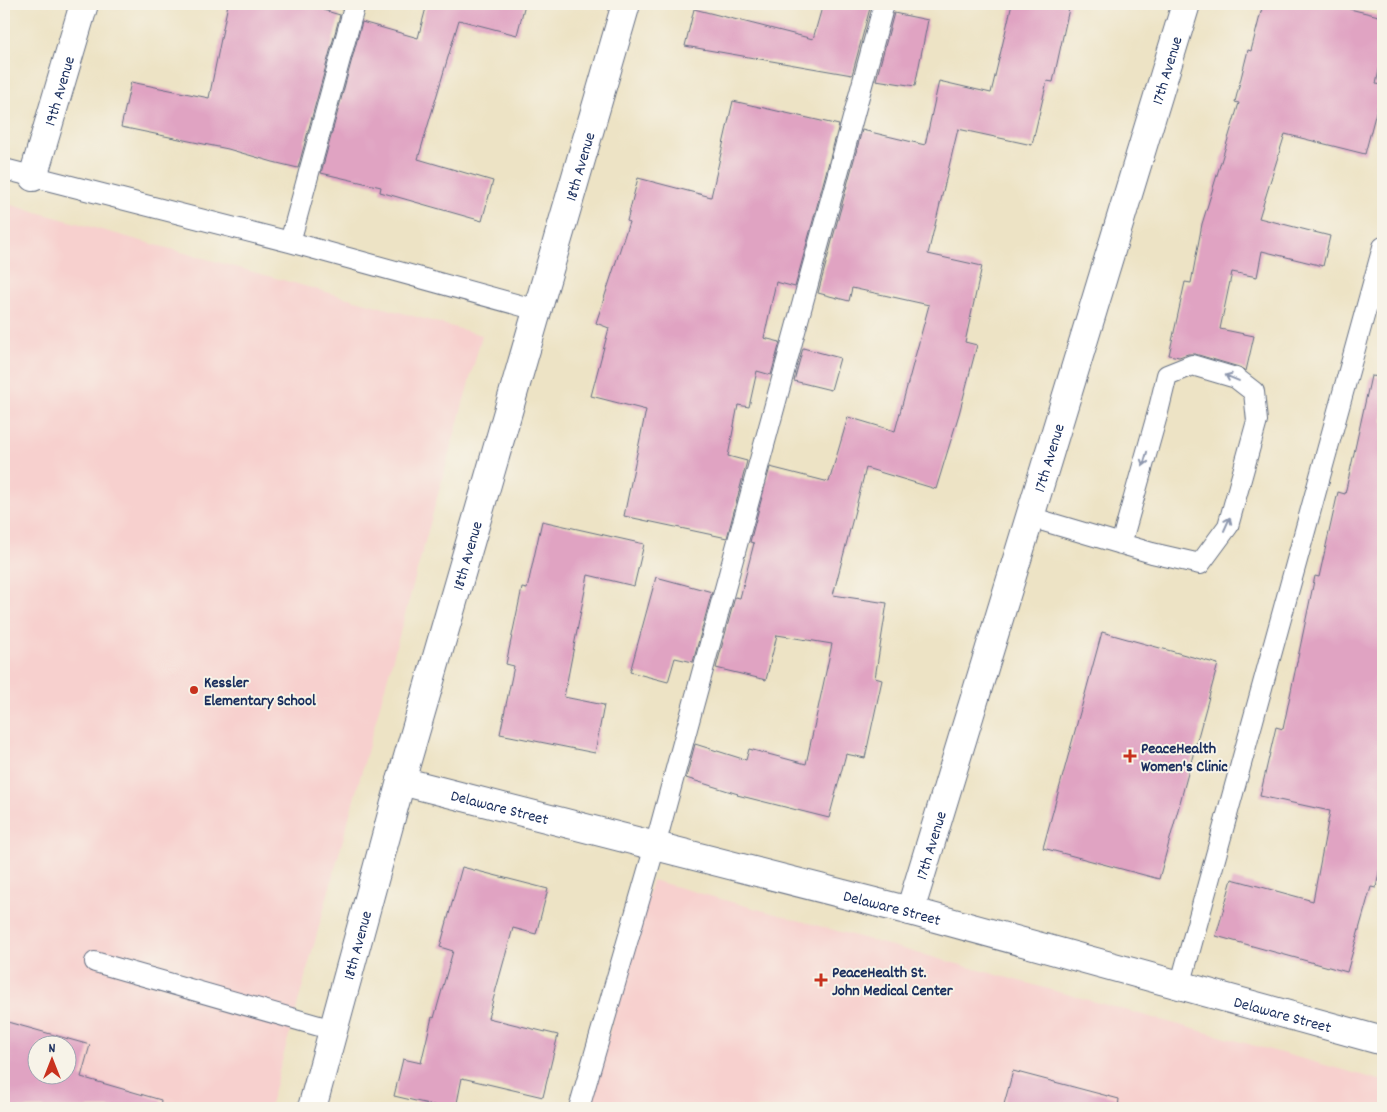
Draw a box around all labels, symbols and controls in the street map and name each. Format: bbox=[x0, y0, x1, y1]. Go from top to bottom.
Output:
street label: 17th Avenue bbox=[1147, 34, 1190, 108]
street label: 19th Avenue bbox=[40, 54, 82, 129]
street label: 18th Avenue bbox=[561, 130, 602, 204]
one-way arrow bbox=[1225, 373, 1240, 382]
street label: 17th Avenue bbox=[1029, 421, 1072, 495]
one-way arrow bbox=[1139, 450, 1149, 466]
one-way arrow bbox=[1223, 517, 1233, 532]
street label: 18th Avenue bbox=[448, 519, 490, 593]
place label: Kessler Elementary School bbox=[204, 672, 316, 713]
marker: Kessler Elementary School bbox=[188, 684, 200, 696]
place label: PeaceHealth Women's Clinic bbox=[1141, 738, 1228, 779]
marker: PeaceHealth Women's Clinic bbox=[1123, 749, 1137, 763]
street label: Delaware Street bbox=[448, 785, 551, 832]
street label: 17th Avenue bbox=[911, 809, 954, 883]
street label: Delaware Street bbox=[840, 885, 943, 933]
street label: 18th Avenue bbox=[338, 908, 379, 983]
place label: PeaceHealth St. John Medical Center bbox=[832, 962, 954, 1003]
marker: PeaceHealth St. John Medical Center bbox=[814, 973, 828, 987]
street label: Delaware Street bbox=[1231, 992, 1334, 1040]
north arrow bbox=[28, 1034, 78, 1084]
text: N bbox=[49, 1039, 56, 1059]

